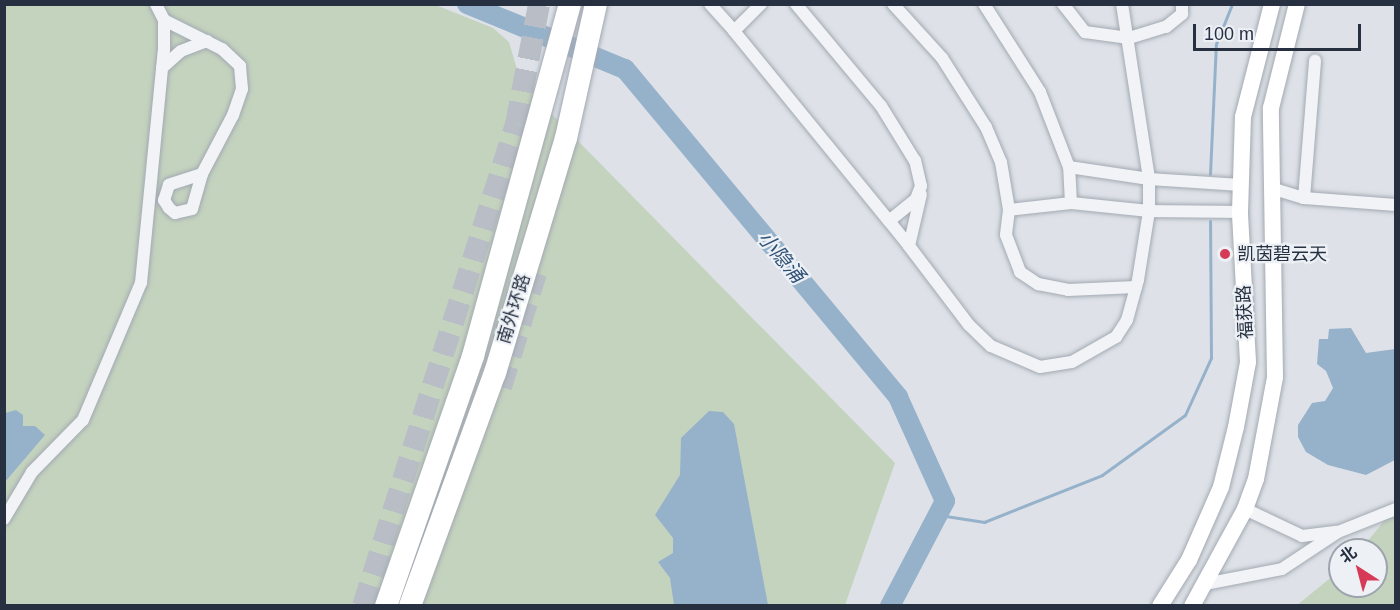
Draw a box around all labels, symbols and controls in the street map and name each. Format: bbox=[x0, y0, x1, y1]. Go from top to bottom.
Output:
scale bar bbox=[1196, 12, 1364, 50]
text: 100 m bbox=[1204, 24, 1254, 44]
water label: 小隐涌 bbox=[753, 226, 809, 288]
place label: 凯茵碧云天 bbox=[1237, 243, 1327, 265]
marker: 凯茵碧云天 bbox=[1218, 247, 1232, 261]
street label: 南外环路 bbox=[493, 271, 535, 347]
street label: 福获路 bbox=[1233, 284, 1257, 340]
north arrow bbox=[1328, 538, 1388, 598]
text: 北 bbox=[1337, 543, 1360, 566]

